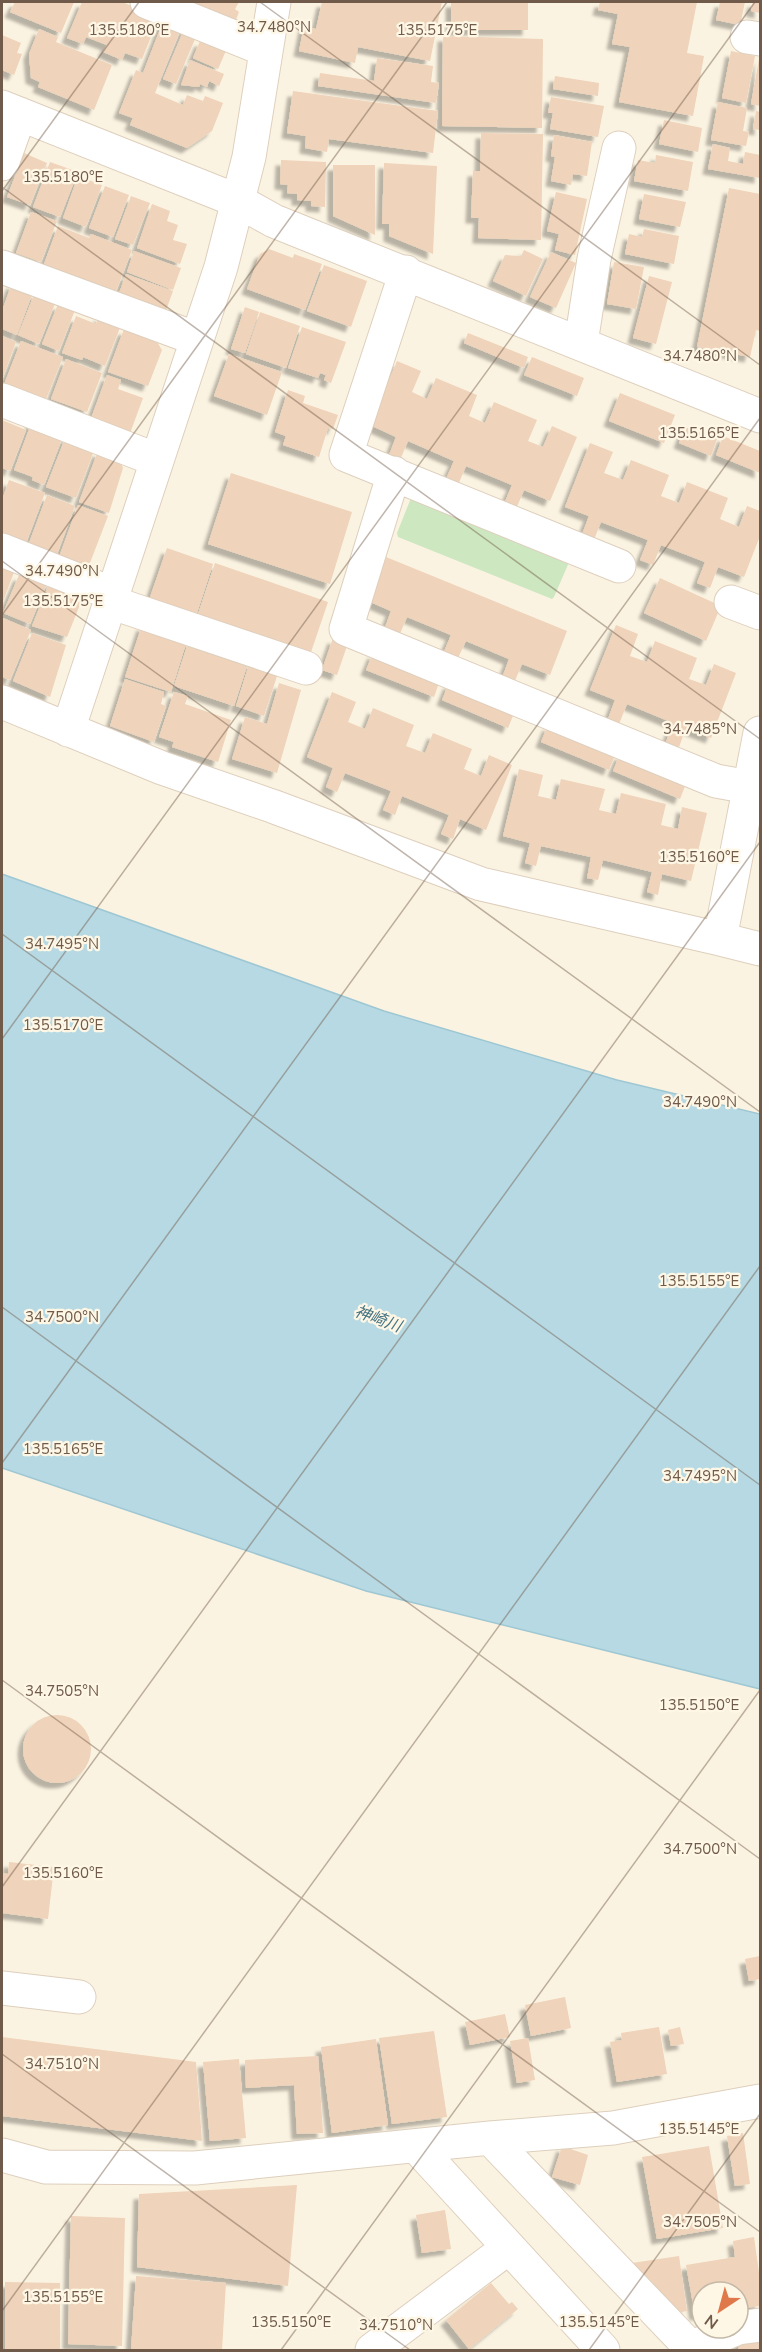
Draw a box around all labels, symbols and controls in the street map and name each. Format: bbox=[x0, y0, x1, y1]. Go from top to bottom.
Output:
text: 34.7480°N bbox=[237, 17, 311, 37]
text: 135.5180°E bbox=[89, 20, 169, 40]
text: 135.5175°E bbox=[397, 20, 477, 40]
text: 135.5180°E bbox=[23, 167, 103, 187]
text: 34.7480°N bbox=[663, 346, 737, 366]
text: 135.5165°E bbox=[659, 423, 739, 443]
text: 34.7490°N bbox=[25, 561, 99, 581]
text: 135.5175°E bbox=[23, 591, 103, 611]
text: 34.7485°N bbox=[663, 719, 737, 739]
text: 135.5160°E bbox=[659, 847, 739, 867]
text: 34.7495°N bbox=[25, 934, 99, 954]
text: 135.5170°E bbox=[23, 1015, 103, 1035]
text: 34.7490°N bbox=[663, 1092, 737, 1112]
text: 135.5155°E bbox=[659, 1271, 739, 1291]
water label: 神崎川 bbox=[352, 1300, 406, 1338]
text: 34.7500°N bbox=[25, 1307, 99, 1327]
text: 135.5165°E bbox=[23, 1439, 103, 1459]
text: 34.7495°N bbox=[663, 1466, 737, 1486]
text: 34.7505°N bbox=[25, 1681, 99, 1701]
text: 135.5150°E bbox=[659, 1695, 739, 1715]
text: 34.7500°N bbox=[663, 1839, 737, 1859]
text: 135.5160°E bbox=[23, 1863, 103, 1883]
text: 34.7510°N bbox=[25, 2054, 99, 2074]
text: 135.5145°E bbox=[659, 2119, 739, 2139]
text: 34.7505°N bbox=[663, 2212, 737, 2232]
north arrow bbox=[690, 2280, 750, 2340]
text: 135.5155°E bbox=[23, 2287, 103, 2307]
text: N bbox=[700, 2309, 723, 2334]
text: 135.5150°E bbox=[251, 2312, 331, 2332]
text: 135.5145°E bbox=[559, 2312, 639, 2332]
text: 34.7510°N bbox=[359, 2315, 433, 2335]

